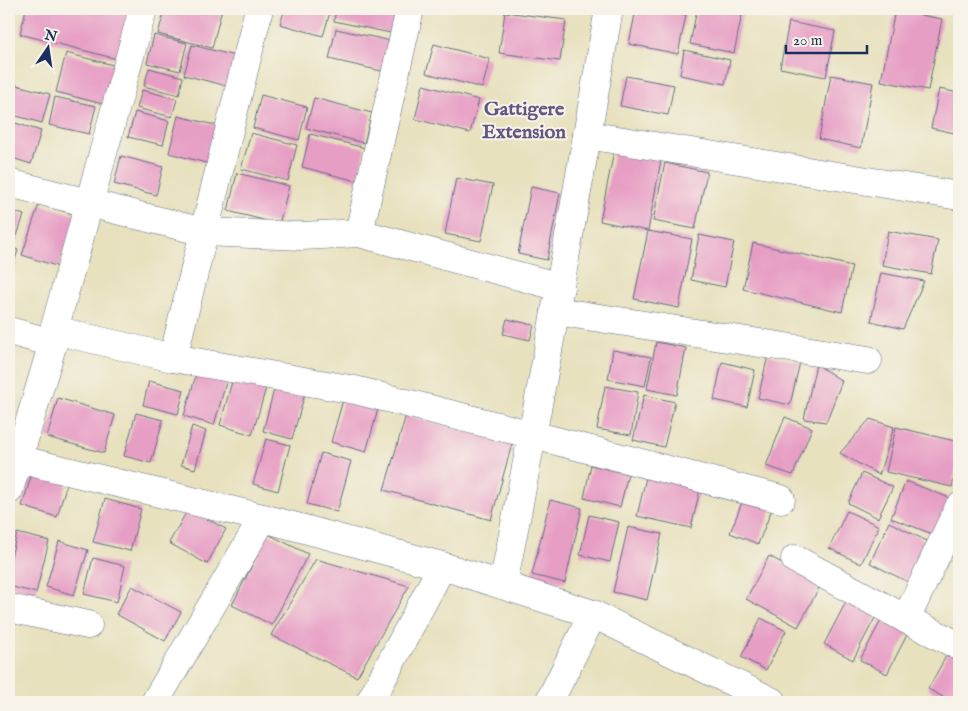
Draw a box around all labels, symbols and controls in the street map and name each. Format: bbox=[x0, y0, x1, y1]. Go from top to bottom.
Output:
north arrow bbox=[22, 22, 72, 72]
scale bar bbox=[786, 22, 867, 54]
text: N bbox=[42, 26, 59, 46]
text: 20 m bbox=[793, 31, 823, 50]
district label: Gattigere Extension bbox=[482, 97, 566, 145]

